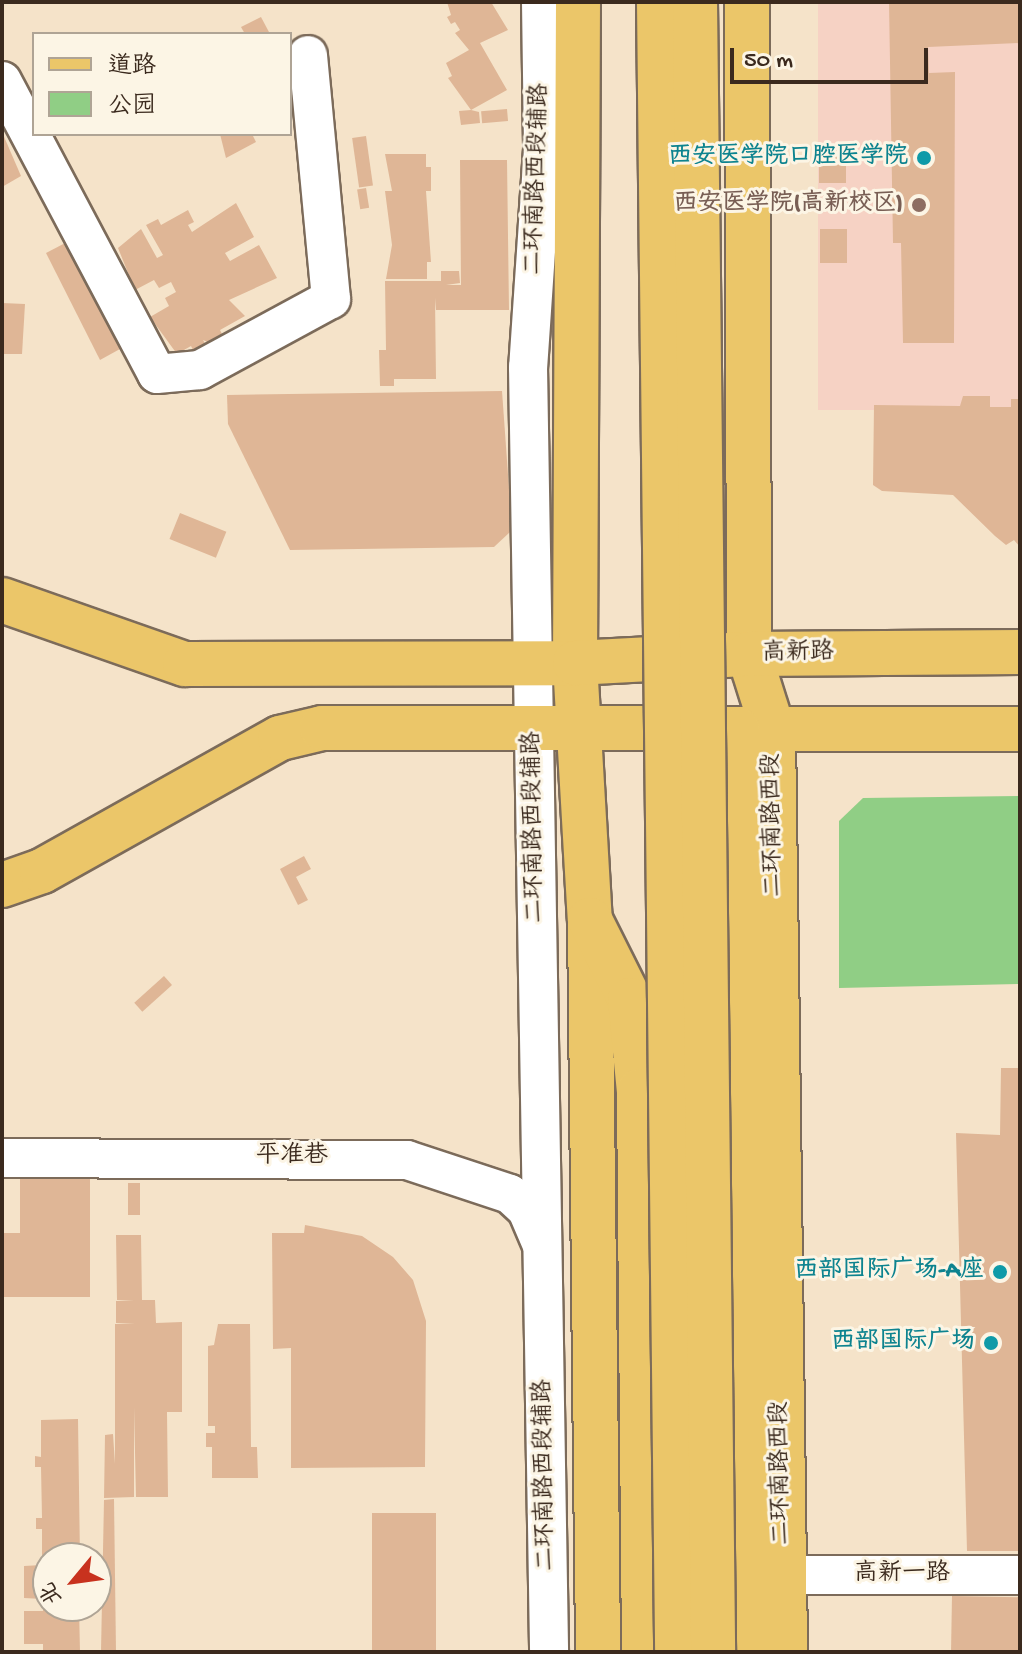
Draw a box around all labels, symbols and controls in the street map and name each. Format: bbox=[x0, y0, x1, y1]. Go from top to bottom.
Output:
legend bbox=[32, 32, 292, 136]
scale bar bbox=[734, 32, 932, 82]
text: 50 m bbox=[744, 47, 793, 76]
text: 道路 bbox=[108, 53, 156, 82]
street label: 二环南路西段辅路 bbox=[520, 83, 556, 275]
text: 公园 bbox=[108, 93, 156, 122]
place label: 西安医学院口腔医学院 bbox=[668, 144, 908, 172]
marker: 西安医学院口腔医学院 bbox=[915, 149, 933, 167]
place label: 西安医学院(高新校区) bbox=[673, 191, 903, 219]
marker: 西安医学院(高新校区) bbox=[910, 196, 928, 214]
street label: 高新路 bbox=[762, 639, 834, 669]
street label: 二环南路西段辅路 bbox=[519, 731, 551, 923]
street label: 二环南路西段 bbox=[758, 753, 790, 897]
street label: 平准巷 bbox=[256, 1143, 328, 1171]
place label: 西部国际广场-A座 bbox=[794, 1258, 984, 1286]
marker: 西部国际广场-A座 bbox=[991, 1263, 1009, 1281]
place label: 西部国际广场 bbox=[831, 1329, 975, 1357]
marker: 西部国际广场 bbox=[982, 1334, 1000, 1352]
street label: 二环南路西段辅路 bbox=[530, 1379, 562, 1571]
street label: 二环南路西段 bbox=[766, 1401, 798, 1545]
north arrow bbox=[32, 1542, 112, 1622]
street label: 高新一路 bbox=[854, 1561, 950, 1589]
text: 北 bbox=[36, 1577, 69, 1609]

